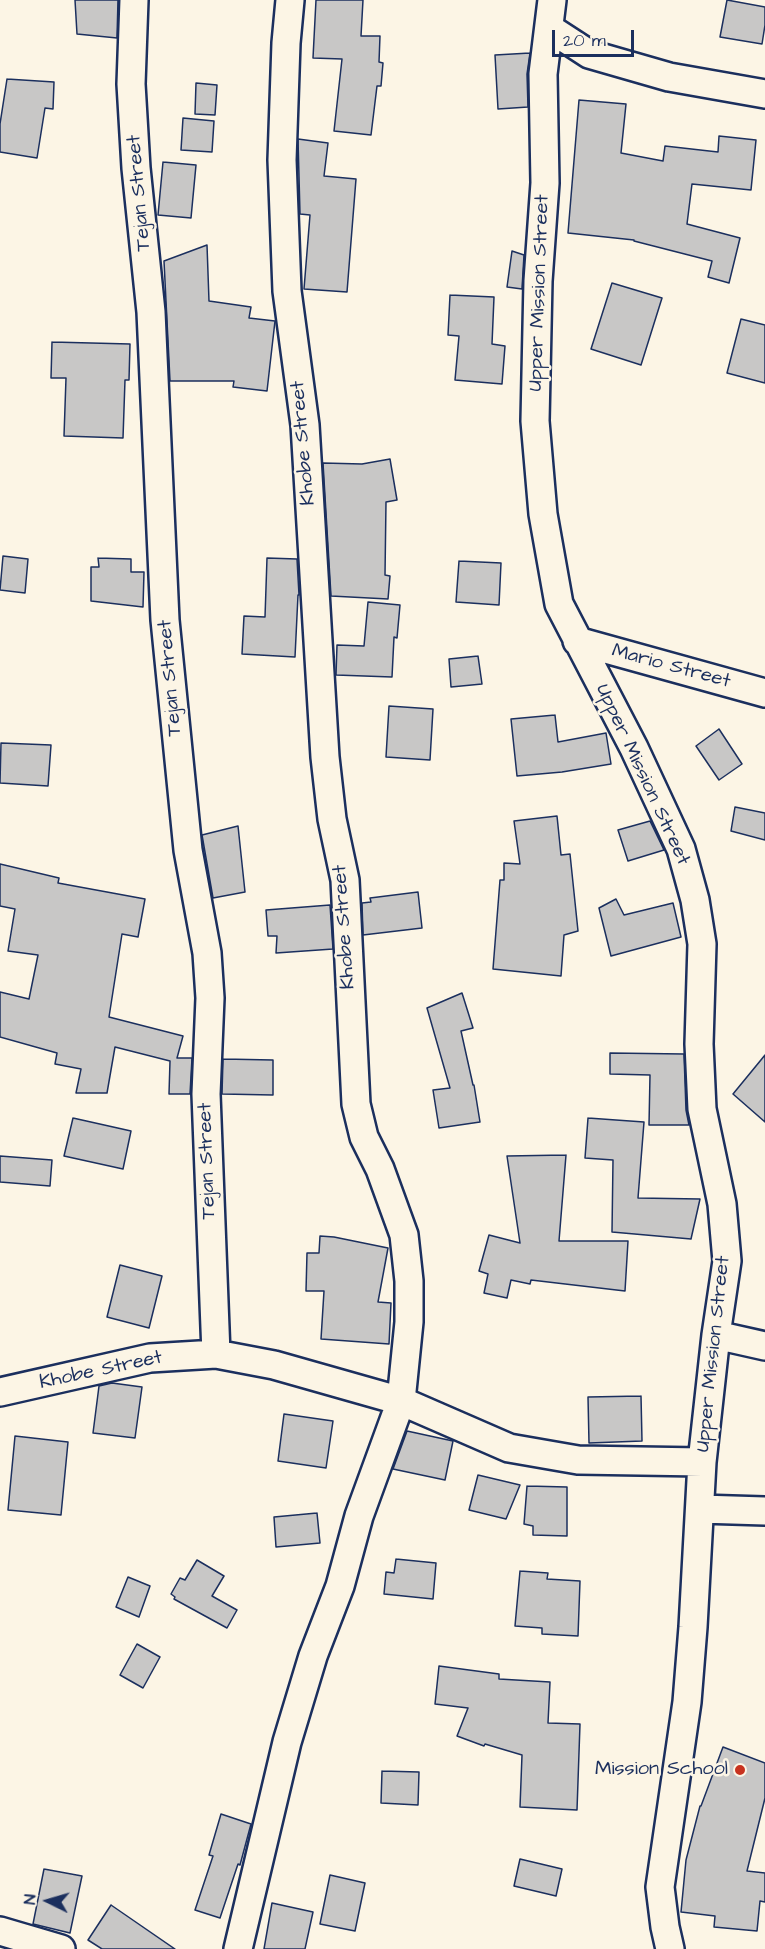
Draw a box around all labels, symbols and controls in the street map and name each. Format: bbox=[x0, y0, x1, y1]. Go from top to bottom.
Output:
scale bar bbox=[555, 18, 638, 56]
text: 20 m bbox=[563, 28, 606, 53]
street label: Tejan Street bbox=[123, 134, 157, 252]
street label: Upper Mission Street bbox=[525, 194, 555, 392]
street label: Khobe Street bbox=[287, 380, 321, 506]
street label: Tejan Street bbox=[154, 619, 188, 737]
street label: Mario Street bbox=[609, 640, 733, 694]
street label: Upper Mission Street bbox=[589, 681, 695, 869]
street label: Khobe Street bbox=[329, 864, 361, 990]
street label: Tejan Street bbox=[194, 1102, 222, 1220]
street label: Upper Mission Street bbox=[692, 1255, 736, 1453]
street label: Khobe Street bbox=[37, 1346, 165, 1396]
place label: Mission School bbox=[595, 1758, 728, 1782]
marker: Mission School bbox=[733, 1763, 747, 1777]
north arrow bbox=[18, 1871, 78, 1931]
text: N bbox=[19, 1893, 41, 1905]

